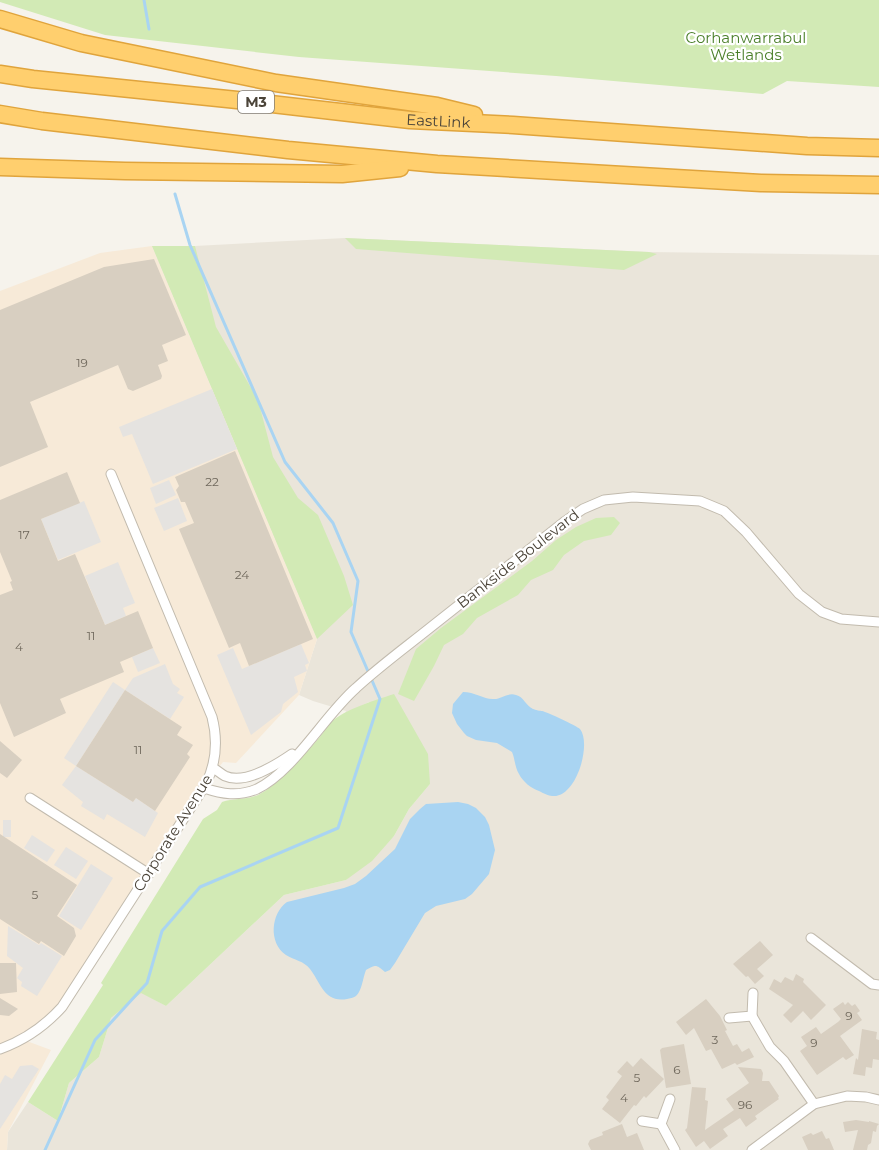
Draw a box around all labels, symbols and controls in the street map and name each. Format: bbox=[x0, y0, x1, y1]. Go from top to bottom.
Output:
park label: Corhanwarrabul Wetlands bbox=[686, 28, 806, 64]
road number: M3 bbox=[238, 91, 274, 113]
street label: EastLink bbox=[406, 110, 471, 132]
house number: 19 bbox=[76, 355, 88, 370]
house number: 22 bbox=[205, 474, 219, 489]
street label: Bankside Boulevard bbox=[453, 505, 583, 612]
house number: 17 bbox=[18, 527, 30, 542]
house number: 24 bbox=[235, 567, 249, 582]
house number: 11 bbox=[87, 628, 95, 643]
house number: 4 bbox=[15, 639, 23, 654]
house number: 11 bbox=[134, 742, 142, 757]
street label: Corporate Avenue bbox=[129, 771, 216, 895]
house number: 5 bbox=[32, 887, 39, 902]
house number: 9 bbox=[845, 1008, 853, 1023]
house number: 3 bbox=[712, 1032, 719, 1047]
house number: 9 bbox=[810, 1035, 818, 1050]
house number: 6 bbox=[673, 1062, 681, 1077]
house number: 5 bbox=[634, 1070, 641, 1085]
house number: 4 bbox=[620, 1090, 628, 1105]
house number: 96 bbox=[738, 1097, 752, 1112]

